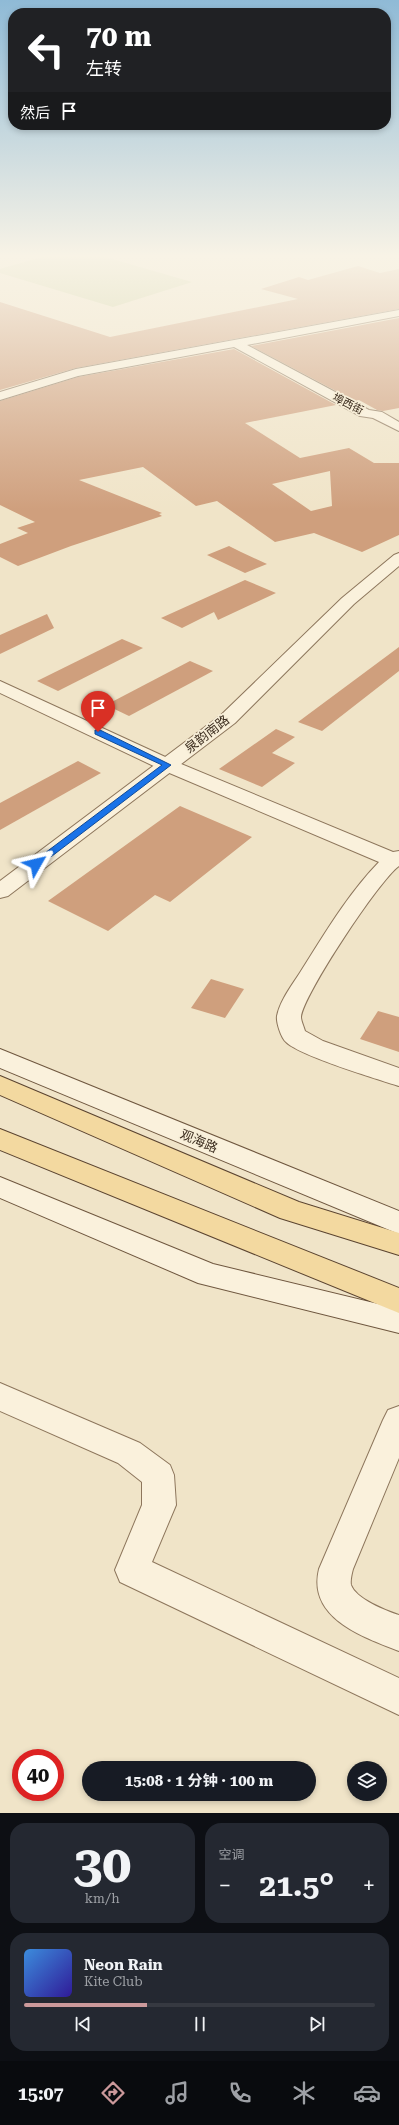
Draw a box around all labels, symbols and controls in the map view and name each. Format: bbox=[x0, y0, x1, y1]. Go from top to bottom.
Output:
text: 70 m bbox=[86, 20, 151, 53]
icon: left bbox=[20, 24, 72, 76]
text: 左转 bbox=[86, 58, 122, 79]
icon: arrive bbox=[58, 100, 80, 122]
text: 然后 bbox=[20, 104, 50, 122]
street label: 埠西街 bbox=[330, 391, 366, 417]
pin bbox=[81, 691, 115, 732]
icon: arrive bbox=[87, 697, 109, 719]
street label: 泉韵南路 bbox=[182, 712, 232, 756]
position arrow bbox=[15, 843, 57, 885]
street label: 观海路 bbox=[178, 1126, 220, 1156]
speed limit sign: 40 bbox=[12, 1749, 64, 1801]
map controls bbox=[347, 1761, 387, 1801]
button: layers bbox=[347, 1761, 387, 1801]
text: 15:08 · 1 分钟 · 100 m bbox=[125, 1772, 273, 1790]
text: 30 bbox=[73, 1834, 131, 1895]
text: 空调 bbox=[219, 1847, 245, 1862]
text: 21.5° bbox=[259, 1868, 334, 1903]
text: − bbox=[219, 1873, 231, 1898]
text: + bbox=[363, 1873, 375, 1898]
text: km/h bbox=[85, 1891, 120, 1906]
text: Neon Rain bbox=[84, 1956, 163, 1974]
text: Kite Club bbox=[84, 1974, 143, 1989]
icon: previous bbox=[72, 2013, 94, 2035]
icon: pause bbox=[189, 2013, 211, 2035]
icon: next bbox=[306, 2013, 328, 2035]
icon: directions bbox=[99, 2079, 127, 2107]
icon: music bbox=[163, 2079, 191, 2107]
icon: phone bbox=[226, 2079, 254, 2107]
icon: climate bbox=[290, 2079, 318, 2107]
icon: car bbox=[353, 2079, 381, 2107]
text: 15:07 bbox=[18, 2083, 64, 2104]

